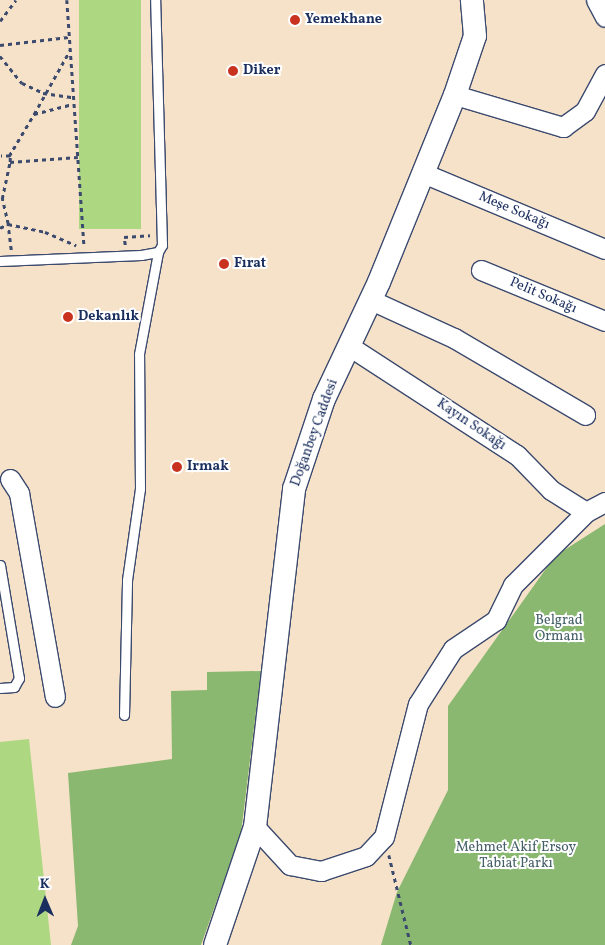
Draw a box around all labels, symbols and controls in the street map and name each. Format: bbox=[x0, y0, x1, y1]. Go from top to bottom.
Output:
place label: Yemekhane bbox=[305, 12, 382, 28]
marker: Yemekhane bbox=[289, 14, 301, 26]
place label: Diker bbox=[243, 63, 280, 79]
marker: Diker bbox=[227, 65, 239, 77]
street label: Meşe Sokağı bbox=[476, 188, 552, 234]
place label: Fırat bbox=[234, 256, 266, 272]
marker: Fırat bbox=[218, 258, 230, 270]
street label: Pelit Sokağı bbox=[507, 274, 579, 318]
place label: Dekanlık bbox=[78, 309, 139, 325]
marker: Dekanlık bbox=[62, 311, 74, 323]
street label: Doğanbey Caddesi bbox=[288, 377, 342, 489]
street label: Kayın Sokağı bbox=[433, 396, 509, 454]
place label: Irmak bbox=[187, 459, 229, 475]
marker: Irmak bbox=[171, 461, 183, 473]
park label: Belgrad Ormanı bbox=[535, 613, 583, 646]
park label: Mehmet Akif Ersoy Tabiat Parkı bbox=[457, 840, 575, 872]
north arrow bbox=[20, 875, 70, 925]
text: K bbox=[39, 875, 50, 894]

